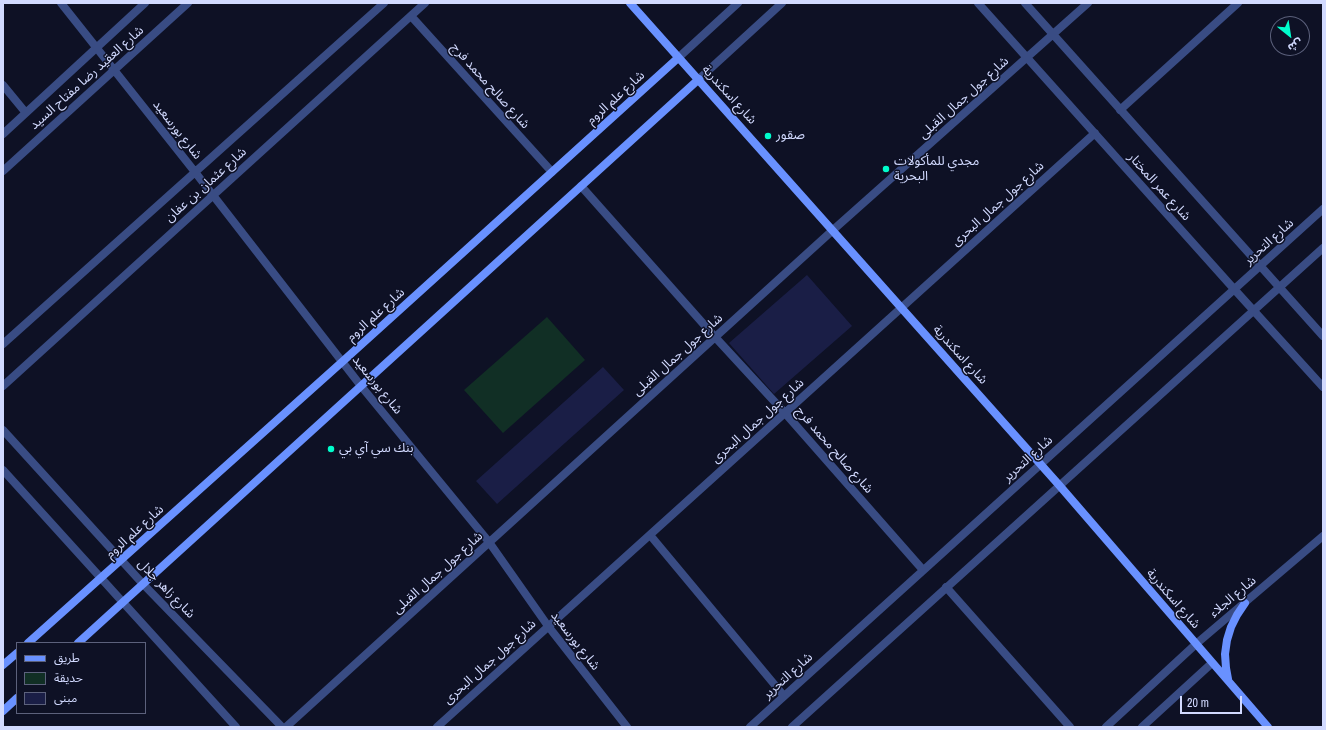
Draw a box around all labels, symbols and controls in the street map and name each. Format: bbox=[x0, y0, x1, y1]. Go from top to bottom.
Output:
north arrow bbox=[1270, 16, 1310, 56]
street label: شارع العقيد رضا مفتاح السيد bbox=[27, 23, 147, 133]
text: ش bbox=[1285, 36, 1306, 55]
street label: شارع صالح محمد فرج bbox=[447, 40, 533, 132]
street label: شارع جول جمال القبلى bbox=[916, 53, 1012, 143]
street label: شارع اسكندرية bbox=[698, 62, 760, 128]
street label: شارع علم الروم bbox=[584, 68, 648, 128]
street label: شارع بورسعيد bbox=[149, 97, 205, 163]
place label: صقور bbox=[776, 128, 805, 144]
marker: صقور bbox=[763, 131, 773, 141]
street label: شارع عثمان بن عفان bbox=[162, 144, 250, 226]
street label: شارع عمر المختار bbox=[1124, 150, 1194, 224]
place label: مجدي للمأكولات البحرية bbox=[894, 154, 979, 185]
street label: شارع جول جمال البحرى bbox=[948, 158, 1048, 250]
marker: مجدي للمأكولات البحرية bbox=[881, 164, 891, 174]
street label: شارع التحرير bbox=[1241, 216, 1297, 268]
street label: شارع علم الروم bbox=[344, 285, 408, 345]
street label: شارع جول جمال القبلى bbox=[630, 310, 726, 400]
street label: شارع اسكندرية bbox=[929, 322, 991, 388]
street label: شارع بورسعيد bbox=[349, 352, 405, 418]
street label: شارع جول جمال البحرى bbox=[708, 375, 808, 467]
street label: شارع صالح محمد فرج bbox=[792, 403, 876, 497]
street label: شارع التحرير bbox=[1000, 433, 1056, 485]
place label: بنك سي آي بي bbox=[339, 441, 414, 457]
marker: بنك سي آي بي bbox=[326, 444, 336, 454]
street label: شارع علم الروم bbox=[103, 502, 167, 562]
street label: شارع جول جمال القبلى bbox=[390, 528, 486, 618]
street label: شارع زاهر جلال bbox=[134, 556, 198, 622]
street label: شارع اسكندرية bbox=[1143, 566, 1203, 632]
street label: شارع الجلاء bbox=[1206, 573, 1260, 621]
street label: شارع بورسعيد bbox=[547, 608, 603, 674]
street label: شارع جول جمال البحرى bbox=[440, 616, 540, 708]
legend bbox=[16, 642, 146, 714]
text: طريق bbox=[54, 650, 80, 666]
street label: شارع التحرير bbox=[760, 650, 816, 702]
text: حديقة bbox=[54, 670, 83, 686]
scale bar bbox=[1182, 688, 1244, 714]
text: مبنى bbox=[54, 690, 77, 706]
text: 20 m bbox=[1187, 695, 1209, 711]

